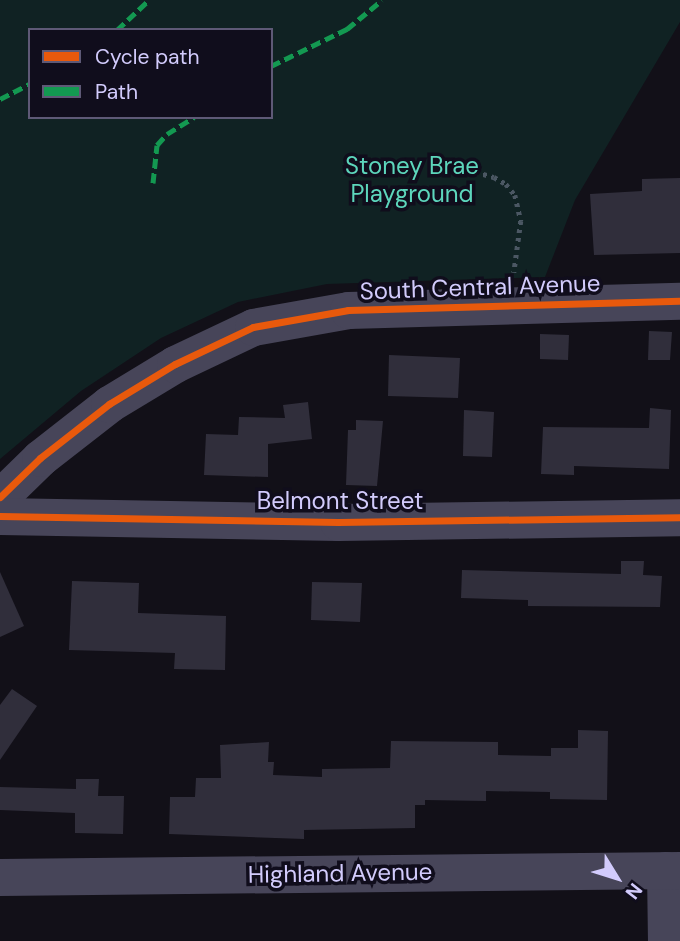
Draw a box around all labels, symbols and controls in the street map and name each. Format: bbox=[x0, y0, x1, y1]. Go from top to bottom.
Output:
legend bbox=[28, 28, 273, 119]
text: Cycle path bbox=[95, 43, 200, 71]
text: Path bbox=[95, 78, 138, 106]
park label: Stoney Brae Playground bbox=[345, 152, 479, 208]
street label: South Central Avenue bbox=[359, 268, 601, 306]
street label: Belmont Street bbox=[257, 487, 423, 515]
north arrow bbox=[582, 843, 652, 913]
street label: Highland Avenue bbox=[248, 857, 432, 889]
text: N bbox=[620, 878, 648, 904]

